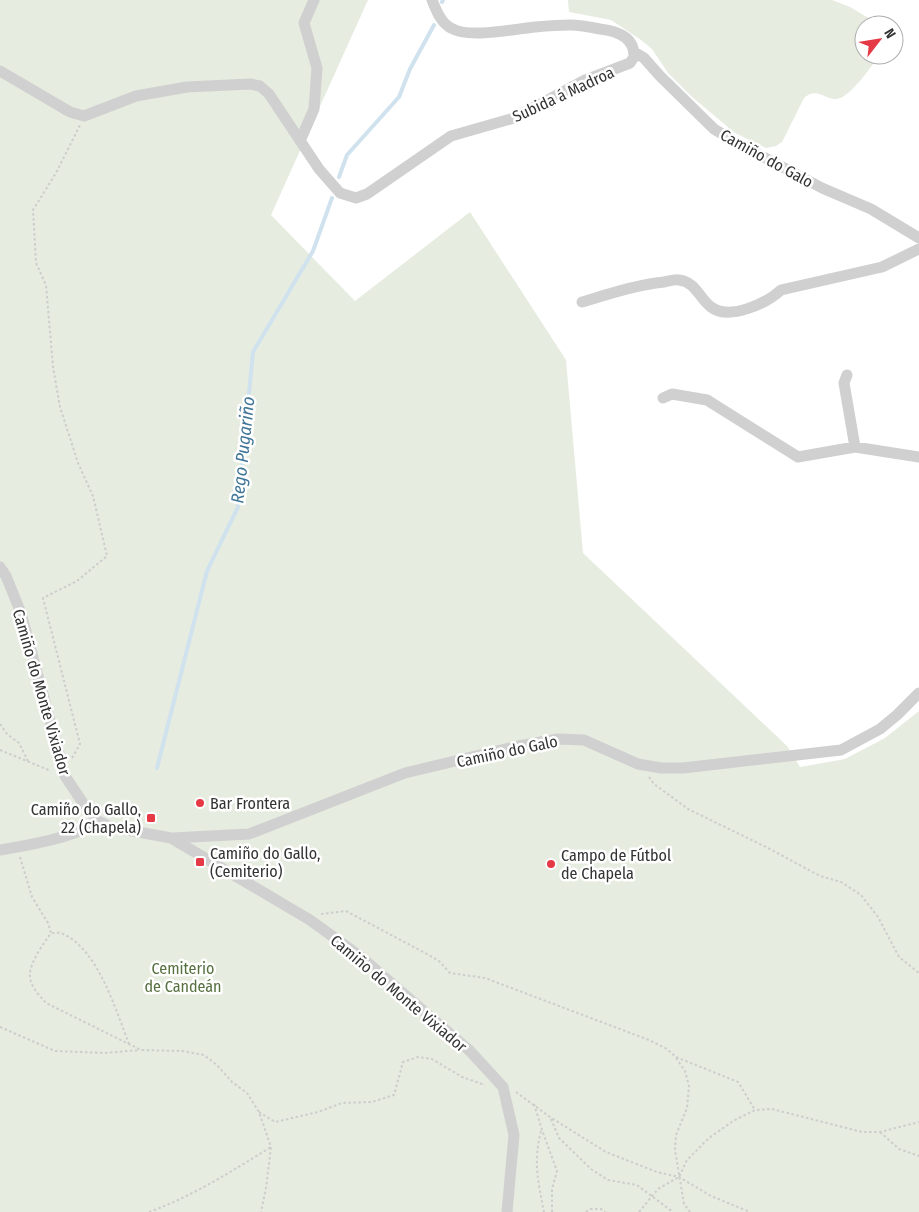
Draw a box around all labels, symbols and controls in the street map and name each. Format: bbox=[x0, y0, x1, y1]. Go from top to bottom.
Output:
north arrow bbox=[854, 15, 904, 65]
text: N bbox=[880, 26, 899, 42]
street label: Subida á Madroa bbox=[509, 63, 617, 126]
street label: Camiño do Galo bbox=[717, 125, 816, 192]
water label: Rego Pugariño bbox=[226, 395, 260, 505]
street label: Camiño do Monte Vixiador bbox=[9, 607, 74, 778]
street label: Camiño do Galo bbox=[455, 731, 559, 771]
place label: Bar Frontera bbox=[210, 794, 290, 813]
marker: Bar Frontera bbox=[194, 797, 206, 809]
place label: Camiño do Gallo, 22 (Chapela) bbox=[31, 800, 141, 837]
marker: Camiño do Gallo, 22 (Chapela) bbox=[145, 812, 157, 824]
place label: Camiño do Gallo, (Cemiterio) bbox=[210, 844, 320, 881]
place label: Campo de Fútbol de Chapela bbox=[561, 846, 671, 883]
marker: Camiño do Gallo, (Cemiterio) bbox=[194, 856, 206, 868]
marker: Campo de Fútbol de Chapela bbox=[545, 858, 557, 870]
street label: Camiño do Monte Vixiador bbox=[327, 931, 471, 1056]
park label: Cemiterio de Candeán bbox=[144, 959, 222, 996]

